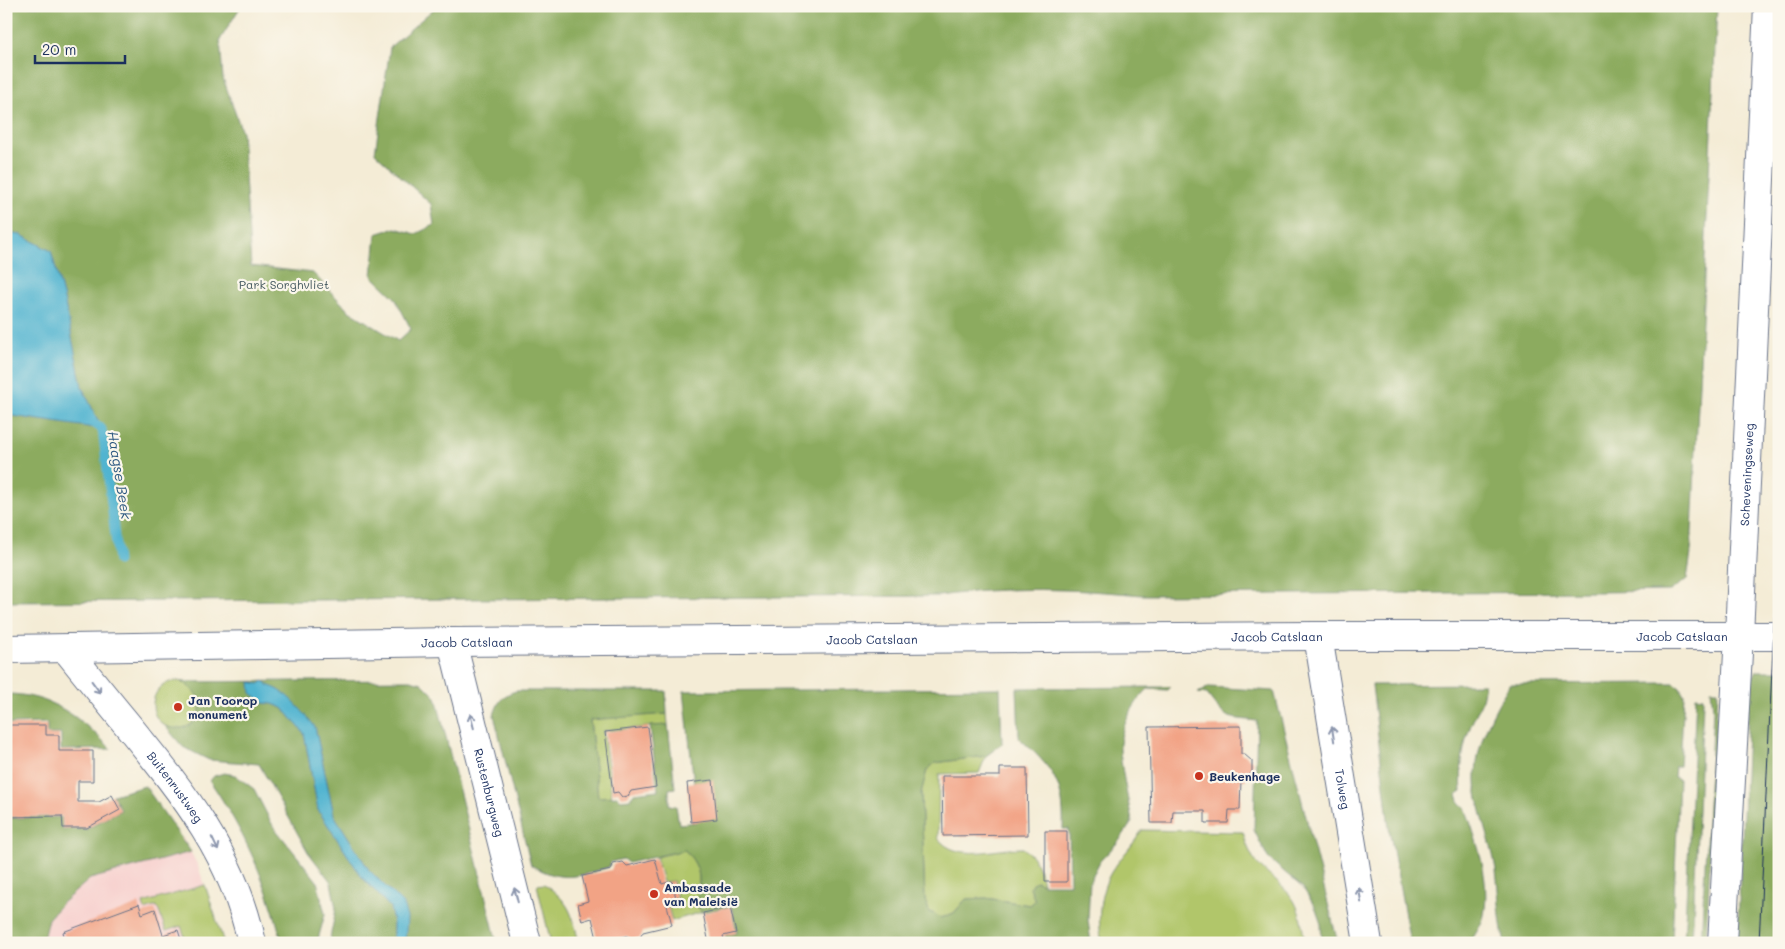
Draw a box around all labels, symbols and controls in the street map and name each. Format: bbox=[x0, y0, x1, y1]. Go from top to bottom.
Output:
scale bar bbox=[35, 32, 125, 64]
text: 20 m bbox=[42, 39, 76, 59]
park label: Park Sorghvliet bbox=[239, 276, 329, 292]
street label: Scheveningseweg bbox=[1736, 423, 1757, 526]
water label: Haagse Beek bbox=[104, 430, 136, 521]
street label: Jacob Catslaan bbox=[1231, 628, 1323, 645]
street label: Jacob Catslaan bbox=[1636, 628, 1728, 644]
street label: Jacob Catslaan bbox=[826, 631, 918, 647]
street label: Jacob Catslaan bbox=[421, 634, 513, 650]
one-way arrow bbox=[91, 680, 102, 693]
place label: Jan Toorop monument bbox=[188, 692, 258, 722]
marker: Jan Toorop monument bbox=[172, 701, 184, 713]
one-way arrow bbox=[467, 713, 476, 729]
one-way arrow bbox=[1328, 727, 1338, 743]
street label: Rustenburgweg bbox=[471, 747, 508, 838]
street label: Buitenrustweg bbox=[144, 748, 207, 825]
place label: Beukenhage bbox=[1209, 768, 1280, 784]
street label: Tolweg bbox=[1332, 768, 1354, 810]
marker: Beukenhage bbox=[1193, 770, 1205, 782]
one-way arrow bbox=[210, 837, 220, 852]
place label: Ambassade van Maleisië bbox=[664, 879, 738, 909]
one-way arrow bbox=[1354, 887, 1364, 903]
one-way arrow bbox=[510, 888, 520, 904]
marker: Ambassade van Maleisië bbox=[648, 888, 660, 900]

